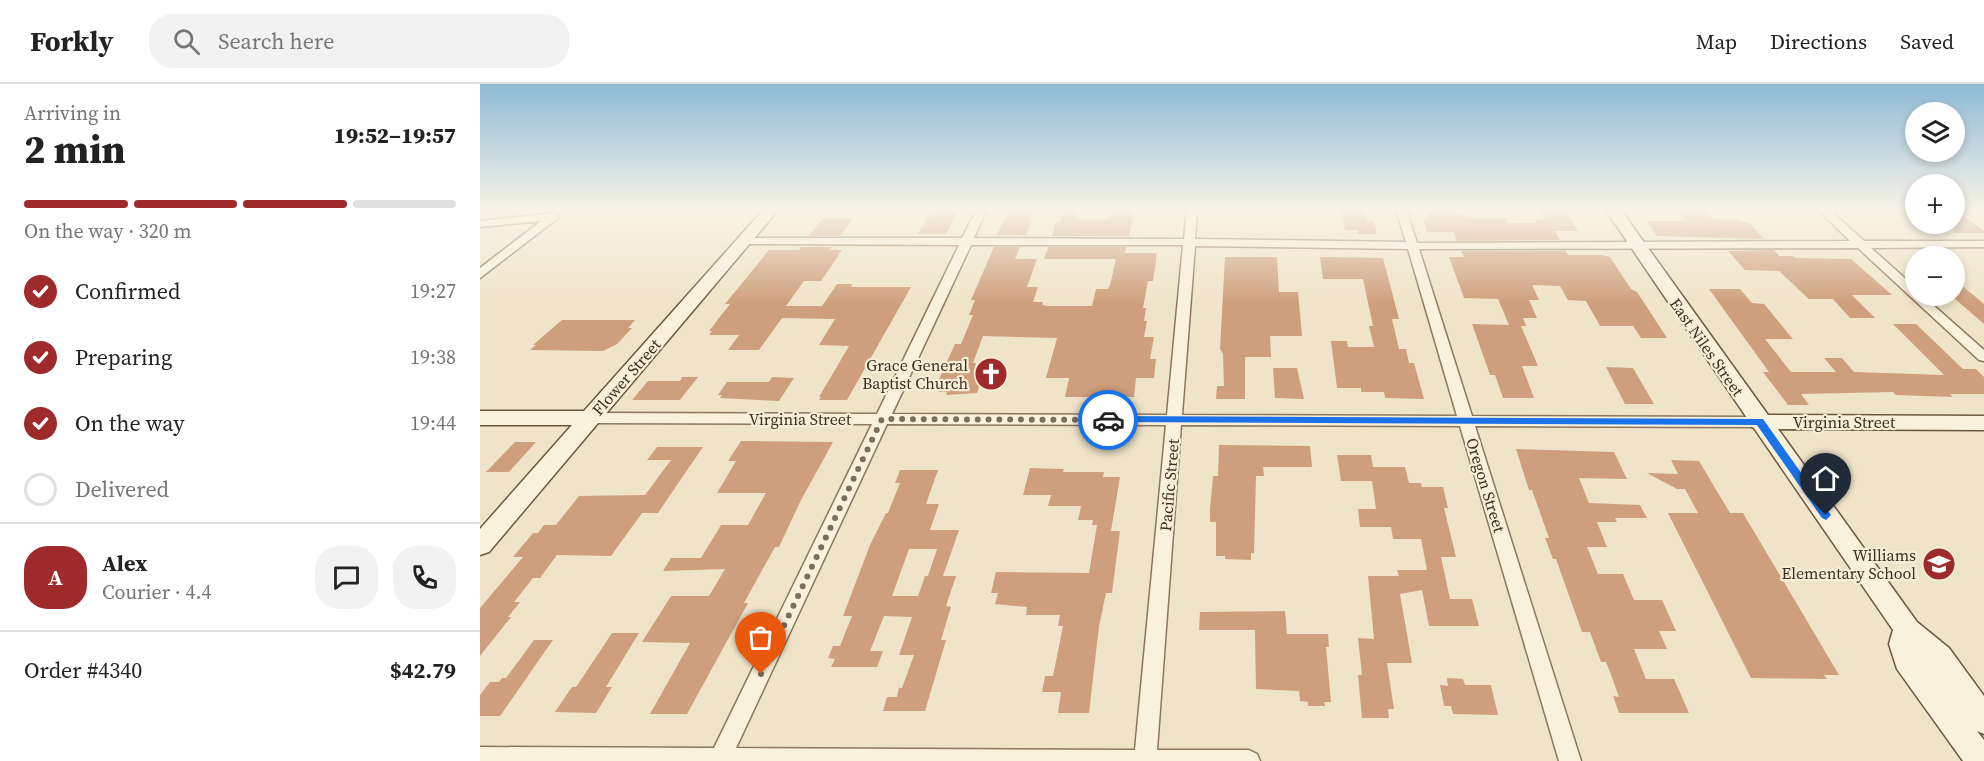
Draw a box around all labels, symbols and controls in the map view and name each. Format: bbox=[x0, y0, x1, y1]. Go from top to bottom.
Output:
search box bbox=[149, 14, 569, 68]
text: Forkly bbox=[30, 22, 113, 60]
icon: search bbox=[170, 25, 203, 58]
text: Search here bbox=[218, 26, 334, 56]
text: Map bbox=[1696, 27, 1737, 56]
text: Directions bbox=[1770, 27, 1867, 56]
text: Saved bbox=[1900, 27, 1954, 56]
text: Arriving in bbox=[24, 99, 121, 127]
map controls bbox=[1905, 102, 1965, 306]
button: layers bbox=[1905, 102, 1965, 162]
text: 19:52–19:57 bbox=[334, 120, 456, 150]
text: 2 min bbox=[24, 123, 126, 176]
button: + bbox=[1905, 174, 1965, 234]
text: On the way · 320 m bbox=[24, 217, 191, 245]
button: − bbox=[1905, 246, 1965, 306]
icon: check bbox=[24, 275, 57, 308]
text: Confirmed bbox=[75, 276, 180, 306]
text: 19:27 bbox=[410, 277, 456, 305]
street label: East Niles Street bbox=[1665, 294, 1749, 401]
street label: Flower Street bbox=[587, 333, 666, 420]
icon: check bbox=[24, 341, 57, 374]
text: Preparing bbox=[75, 342, 172, 372]
text: 19:38 bbox=[410, 343, 456, 371]
place label: Grace General Baptist Church bbox=[862, 354, 968, 394]
church icon: Grace General Baptist Church bbox=[973, 356, 1009, 392]
courier bbox=[1078, 390, 1138, 450]
icon: car bbox=[1092, 404, 1125, 437]
icon: check bbox=[24, 407, 57, 440]
text: On the way bbox=[75, 408, 184, 438]
street label: Virginia Street bbox=[749, 408, 852, 430]
text: 19:44 bbox=[410, 409, 456, 437]
street label: Virginia Street bbox=[1793, 411, 1896, 433]
street label: Oregon Street bbox=[1461, 435, 1511, 536]
street label: Pacific Street bbox=[1154, 437, 1184, 532]
pin bbox=[1800, 453, 1851, 515]
icon: home bbox=[1809, 462, 1842, 495]
text: Delivered bbox=[75, 474, 169, 504]
place label: Williams Elementary School bbox=[1782, 544, 1916, 584]
button: chat bbox=[315, 546, 378, 609]
button: phone bbox=[393, 546, 456, 609]
school or university icon: Williams Elementary School bbox=[1921, 546, 1957, 582]
text: Alex bbox=[102, 548, 147, 578]
text: A bbox=[48, 562, 63, 592]
text: Courier · 4.4 bbox=[102, 578, 211, 606]
pin bbox=[735, 612, 786, 674]
icon: bag bbox=[744, 621, 777, 654]
text: Order #4340 bbox=[24, 655, 142, 685]
text: $42.79 bbox=[390, 655, 456, 685]

